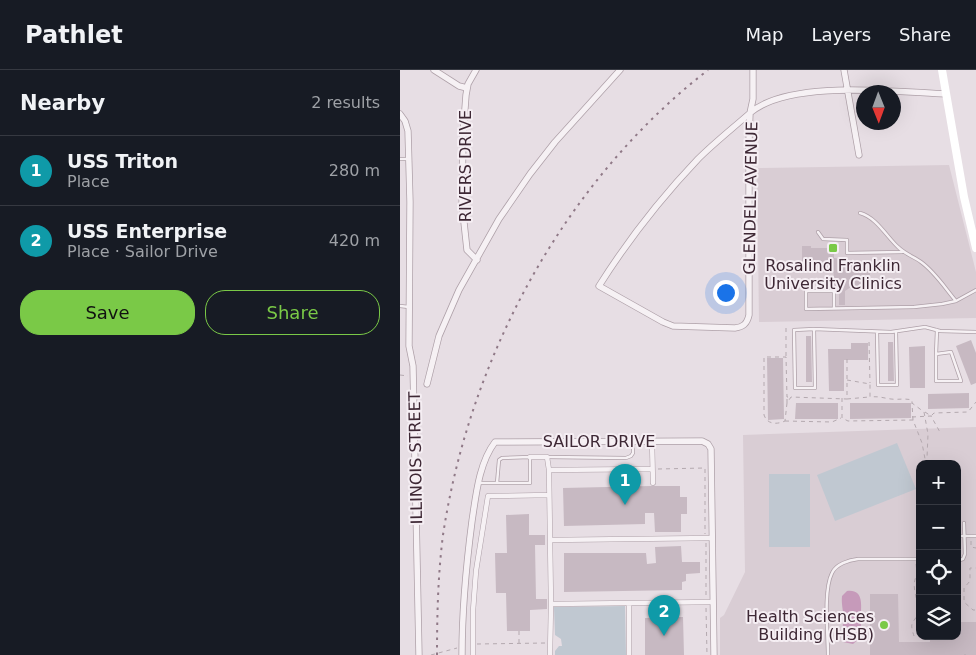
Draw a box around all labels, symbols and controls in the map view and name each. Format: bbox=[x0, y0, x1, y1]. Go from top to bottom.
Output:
text: Pathlet bbox=[25, 21, 123, 49]
text: Map bbox=[745, 24, 783, 45]
text: Layers bbox=[811, 24, 871, 45]
text: Share bbox=[899, 24, 951, 45]
north arrow bbox=[856, 85, 901, 130]
text: Nearby bbox=[20, 91, 105, 115]
text: 2 results bbox=[311, 93, 380, 112]
street label: RIVERS DRIVE bbox=[456, 110, 475, 222]
street label: GLENDELL AVENUE bbox=[740, 121, 761, 275]
text: USS Triton bbox=[67, 150, 178, 172]
text: 1 bbox=[30, 161, 42, 180]
text: 280 m bbox=[329, 161, 380, 180]
text: Place bbox=[67, 172, 110, 191]
text: USS Enterprise bbox=[67, 220, 227, 242]
text: 2 bbox=[30, 231, 42, 250]
text: 420 m bbox=[329, 231, 380, 250]
text: Place · Sailor Drive bbox=[67, 242, 218, 261]
marker: Rosalind Franklin University Clinics bbox=[827, 242, 839, 254]
place label: Rosalind Franklin University Clinics bbox=[764, 256, 902, 293]
your location bbox=[713, 280, 739, 306]
button: Save bbox=[20, 290, 195, 335]
button: Share bbox=[205, 290, 380, 335]
street label: ILLINOIS STREET bbox=[405, 391, 426, 525]
street label: SAILOR DRIVE bbox=[543, 432, 655, 451]
map controls bbox=[916, 460, 961, 640]
button: + bbox=[916, 460, 961, 505]
pin: 1 bbox=[609, 464, 641, 505]
button: − bbox=[916, 505, 961, 550]
button: locate bbox=[916, 550, 961, 595]
pin: 2 bbox=[648, 595, 680, 636]
button: layers bbox=[916, 595, 961, 640]
place label: Health Sciences Building (HSB) bbox=[746, 607, 874, 644]
marker: Health Sciences Building (HSB) bbox=[878, 619, 890, 631]

